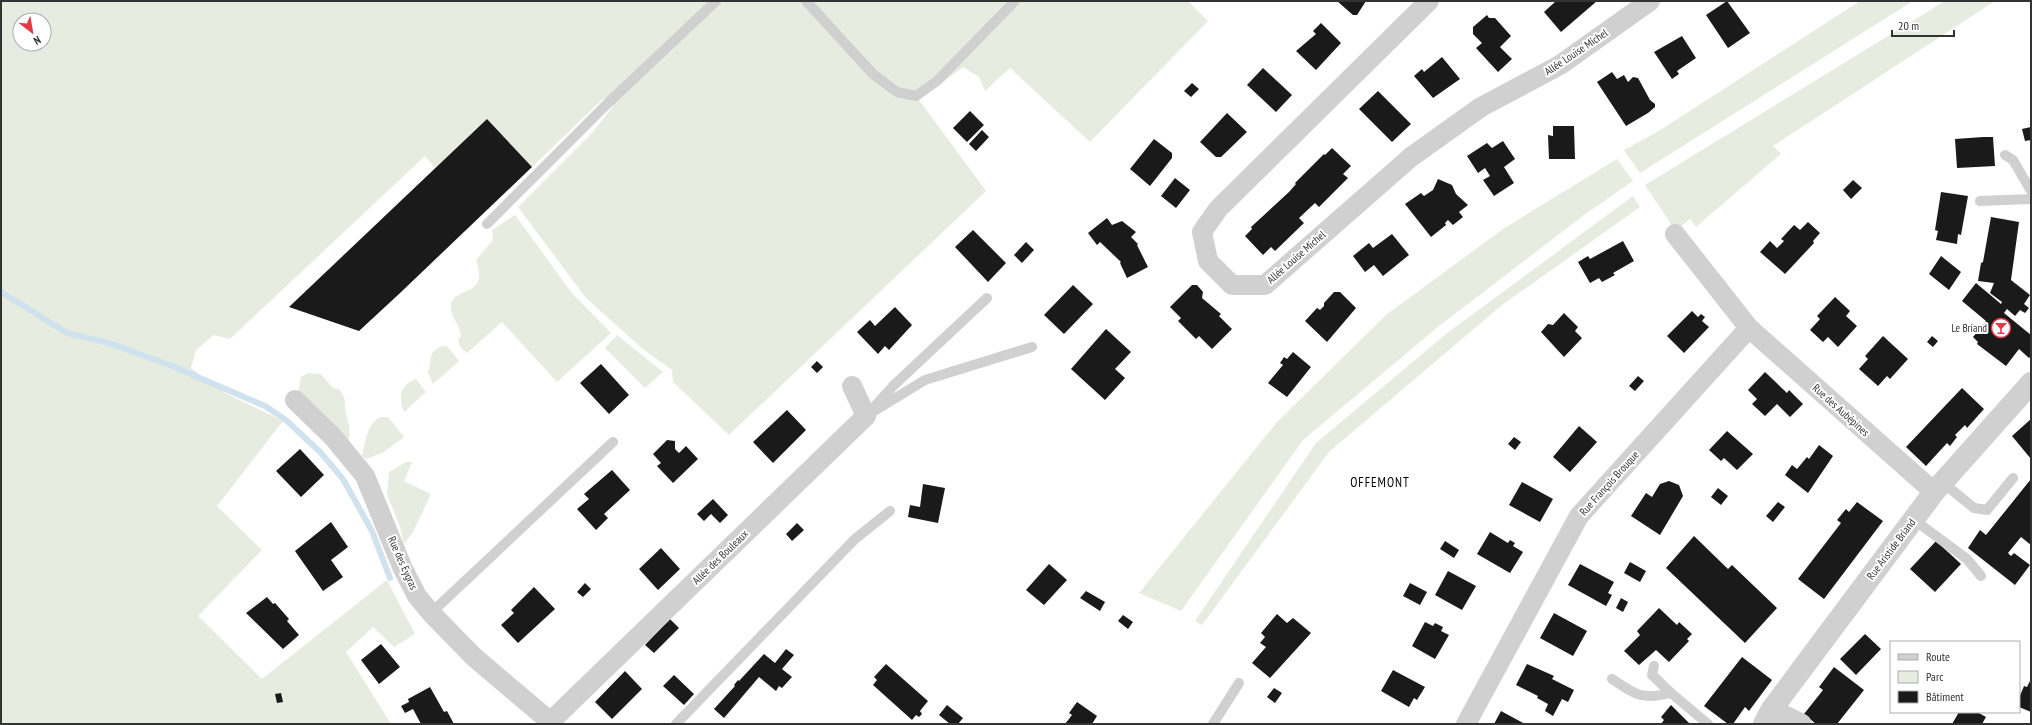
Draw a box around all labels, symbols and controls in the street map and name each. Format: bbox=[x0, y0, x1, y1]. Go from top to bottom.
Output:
north arrow bbox=[12, 12, 52, 52]
scale bar bbox=[1892, 12, 1954, 38]
text: 20 m bbox=[1898, 18, 1919, 33]
street label: Allée Louise Michel bbox=[1542, 25, 1611, 78]
text: N bbox=[31, 33, 43, 48]
street label: Allée Louise Michel bbox=[1264, 227, 1329, 286]
bar icon: Le Briand bbox=[1990, 317, 2012, 339]
place label: Le Briand bbox=[1951, 321, 1987, 335]
street label: Rue des Aubépines bbox=[1810, 381, 1872, 439]
street label: Rue François Brouque bbox=[1576, 447, 1642, 518]
district label: OFFEMONT bbox=[1350, 474, 1410, 491]
street label: Rue Aristide Briand bbox=[1864, 516, 1919, 582]
street label: Allée des Bouleaux bbox=[689, 526, 751, 587]
street label: Rue des Eygras bbox=[385, 534, 421, 592]
legend bbox=[1890, 641, 2020, 713]
text: Route bbox=[1926, 649, 1950, 664]
text: Parc bbox=[1926, 669, 1944, 684]
text: Bâtiment bbox=[1926, 689, 1964, 704]

